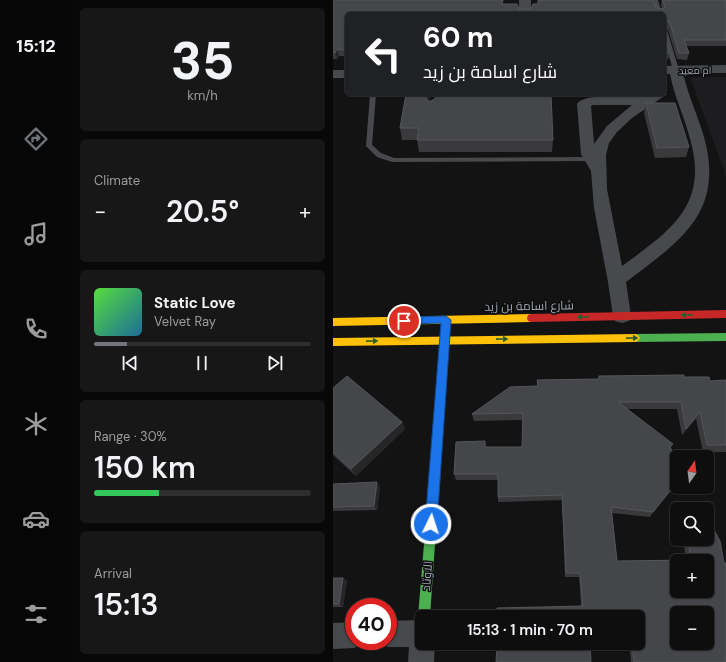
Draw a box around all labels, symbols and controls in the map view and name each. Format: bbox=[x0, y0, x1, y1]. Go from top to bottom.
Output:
text: 60 m bbox=[423, 19, 493, 56]
text: 35 bbox=[171, 27, 234, 95]
icon: left bbox=[357, 28, 409, 80]
text: 15:12 bbox=[16, 34, 56, 58]
text: شارع اسامة بن زيد bbox=[423, 60, 557, 84]
street label: ام معبد bbox=[679, 64, 711, 78]
text: km/h bbox=[187, 87, 218, 104]
icon: directions bbox=[22, 125, 50, 153]
text: Climate bbox=[94, 172, 140, 189]
text: 20.5° bbox=[166, 192, 239, 231]
text: − bbox=[94, 197, 106, 226]
text: + bbox=[299, 197, 311, 226]
icon: music bbox=[22, 220, 50, 248]
text: Static Love bbox=[154, 293, 235, 313]
street label: شارع اسامة بن زيد bbox=[484, 297, 574, 315]
pin bbox=[387, 304, 421, 338]
icon: arrive bbox=[393, 310, 415, 332]
one-way arrow bbox=[680, 312, 693, 318]
text: Velvet Ray bbox=[154, 313, 216, 330]
one-way arrow bbox=[576, 314, 589, 320]
icon: phone bbox=[22, 315, 50, 343]
one-way arrow bbox=[626, 335, 639, 341]
one-way arrow bbox=[496, 336, 509, 342]
one-way arrow bbox=[366, 338, 379, 344]
icon: previous bbox=[119, 352, 141, 374]
icon: pause bbox=[191, 352, 213, 374]
icon: next bbox=[264, 352, 286, 374]
icon: climate bbox=[22, 410, 50, 438]
text: Range · 30% bbox=[94, 428, 167, 445]
text: 150 km bbox=[94, 448, 196, 487]
north arrow bbox=[670, 450, 714, 494]
map controls bbox=[670, 450, 714, 650]
button: search bbox=[670, 502, 714, 546]
position arrow bbox=[410, 503, 452, 545]
icon: car bbox=[22, 505, 50, 533]
button: + bbox=[670, 554, 714, 598]
street label: الاوتاد bbox=[418, 560, 436, 592]
text: Arrival bbox=[94, 565, 132, 582]
text: 15:13 bbox=[94, 585, 159, 624]
speed limit sign: 40 bbox=[345, 598, 397, 650]
icon: filters bbox=[22, 600, 50, 628]
button: − bbox=[670, 606, 714, 650]
text: 15:13 · 1 min · 70 m bbox=[467, 620, 593, 640]

